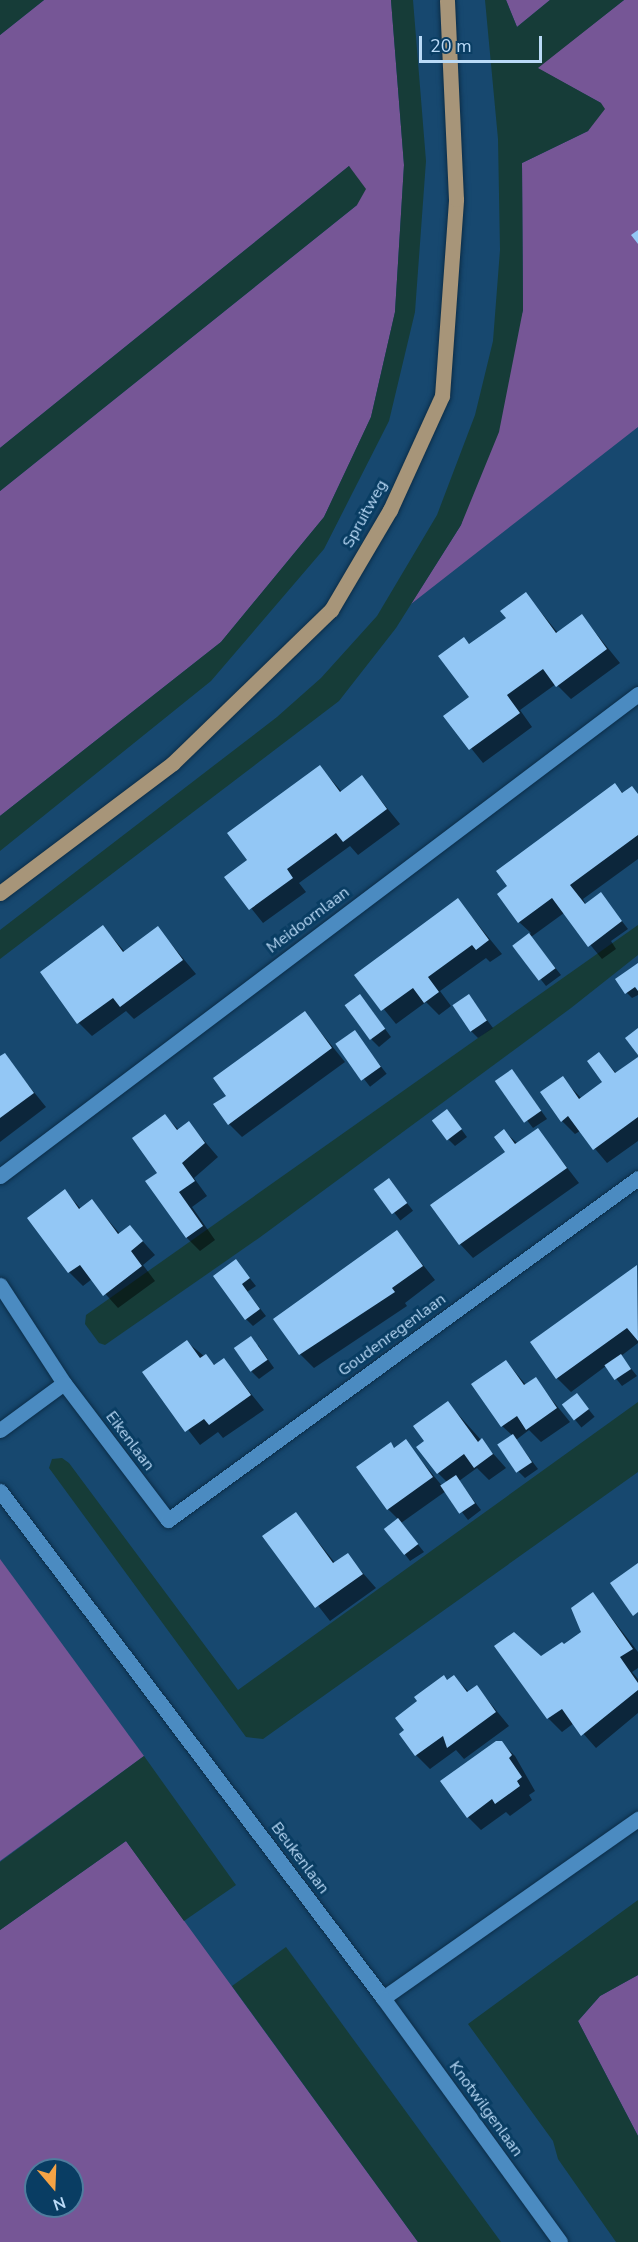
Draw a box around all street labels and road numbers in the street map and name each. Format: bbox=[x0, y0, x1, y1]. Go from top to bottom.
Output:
street label: Spruitweg bbox=[339, 477, 391, 551]
street label: Meidoornlaan bbox=[263, 883, 353, 957]
street label: Goudenregenlaan bbox=[334, 1290, 450, 1380]
street label: Eikenlaan bbox=[102, 1408, 158, 1474]
street label: Beukenlaan bbox=[267, 1818, 333, 1898]
street label: Knotwilgenlaan bbox=[445, 2058, 527, 2160]

